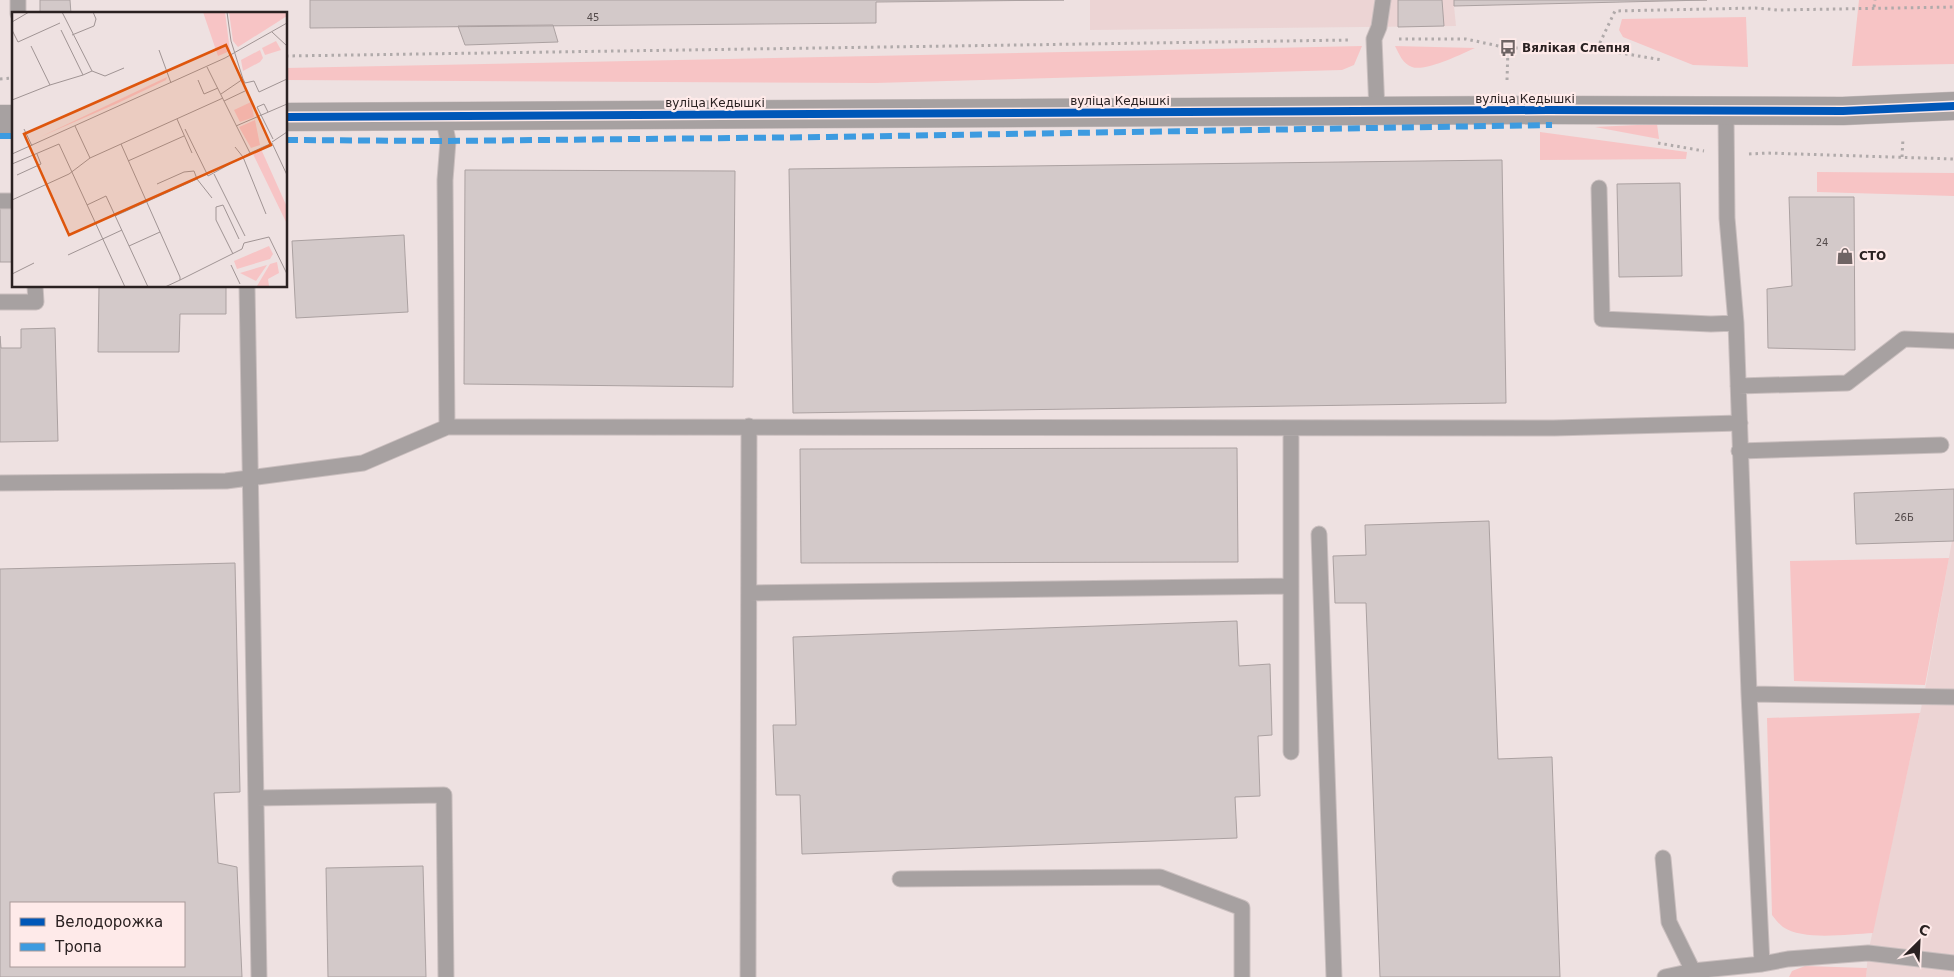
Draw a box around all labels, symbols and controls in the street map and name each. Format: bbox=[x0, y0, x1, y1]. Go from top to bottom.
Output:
inset map bbox=[12, 12, 288, 288]
house number: 45 bbox=[587, 12, 599, 23]
bus stop icon: Вялікая Слепня bbox=[1498, 38, 1518, 58]
place label: Вялікая Слепня bbox=[1522, 41, 1630, 55]
street label: вуліца Кедышкі bbox=[1475, 92, 1575, 106]
street label: вуліца Кедышкі bbox=[1070, 94, 1170, 108]
street label: вуліца Кедышкі bbox=[665, 96, 765, 110]
house number: 24 bbox=[1816, 237, 1828, 248]
shop icon: СТО bbox=[1835, 246, 1855, 266]
place label: СТО bbox=[1859, 249, 1886, 263]
house number: 26Б bbox=[1894, 512, 1914, 523]
legend bbox=[10, 902, 185, 967]
text: Велодорожка bbox=[55, 913, 163, 931]
north arrow bbox=[1894, 917, 1944, 967]
text: С bbox=[1916, 921, 1932, 940]
text: Тропа bbox=[54, 938, 102, 956]

